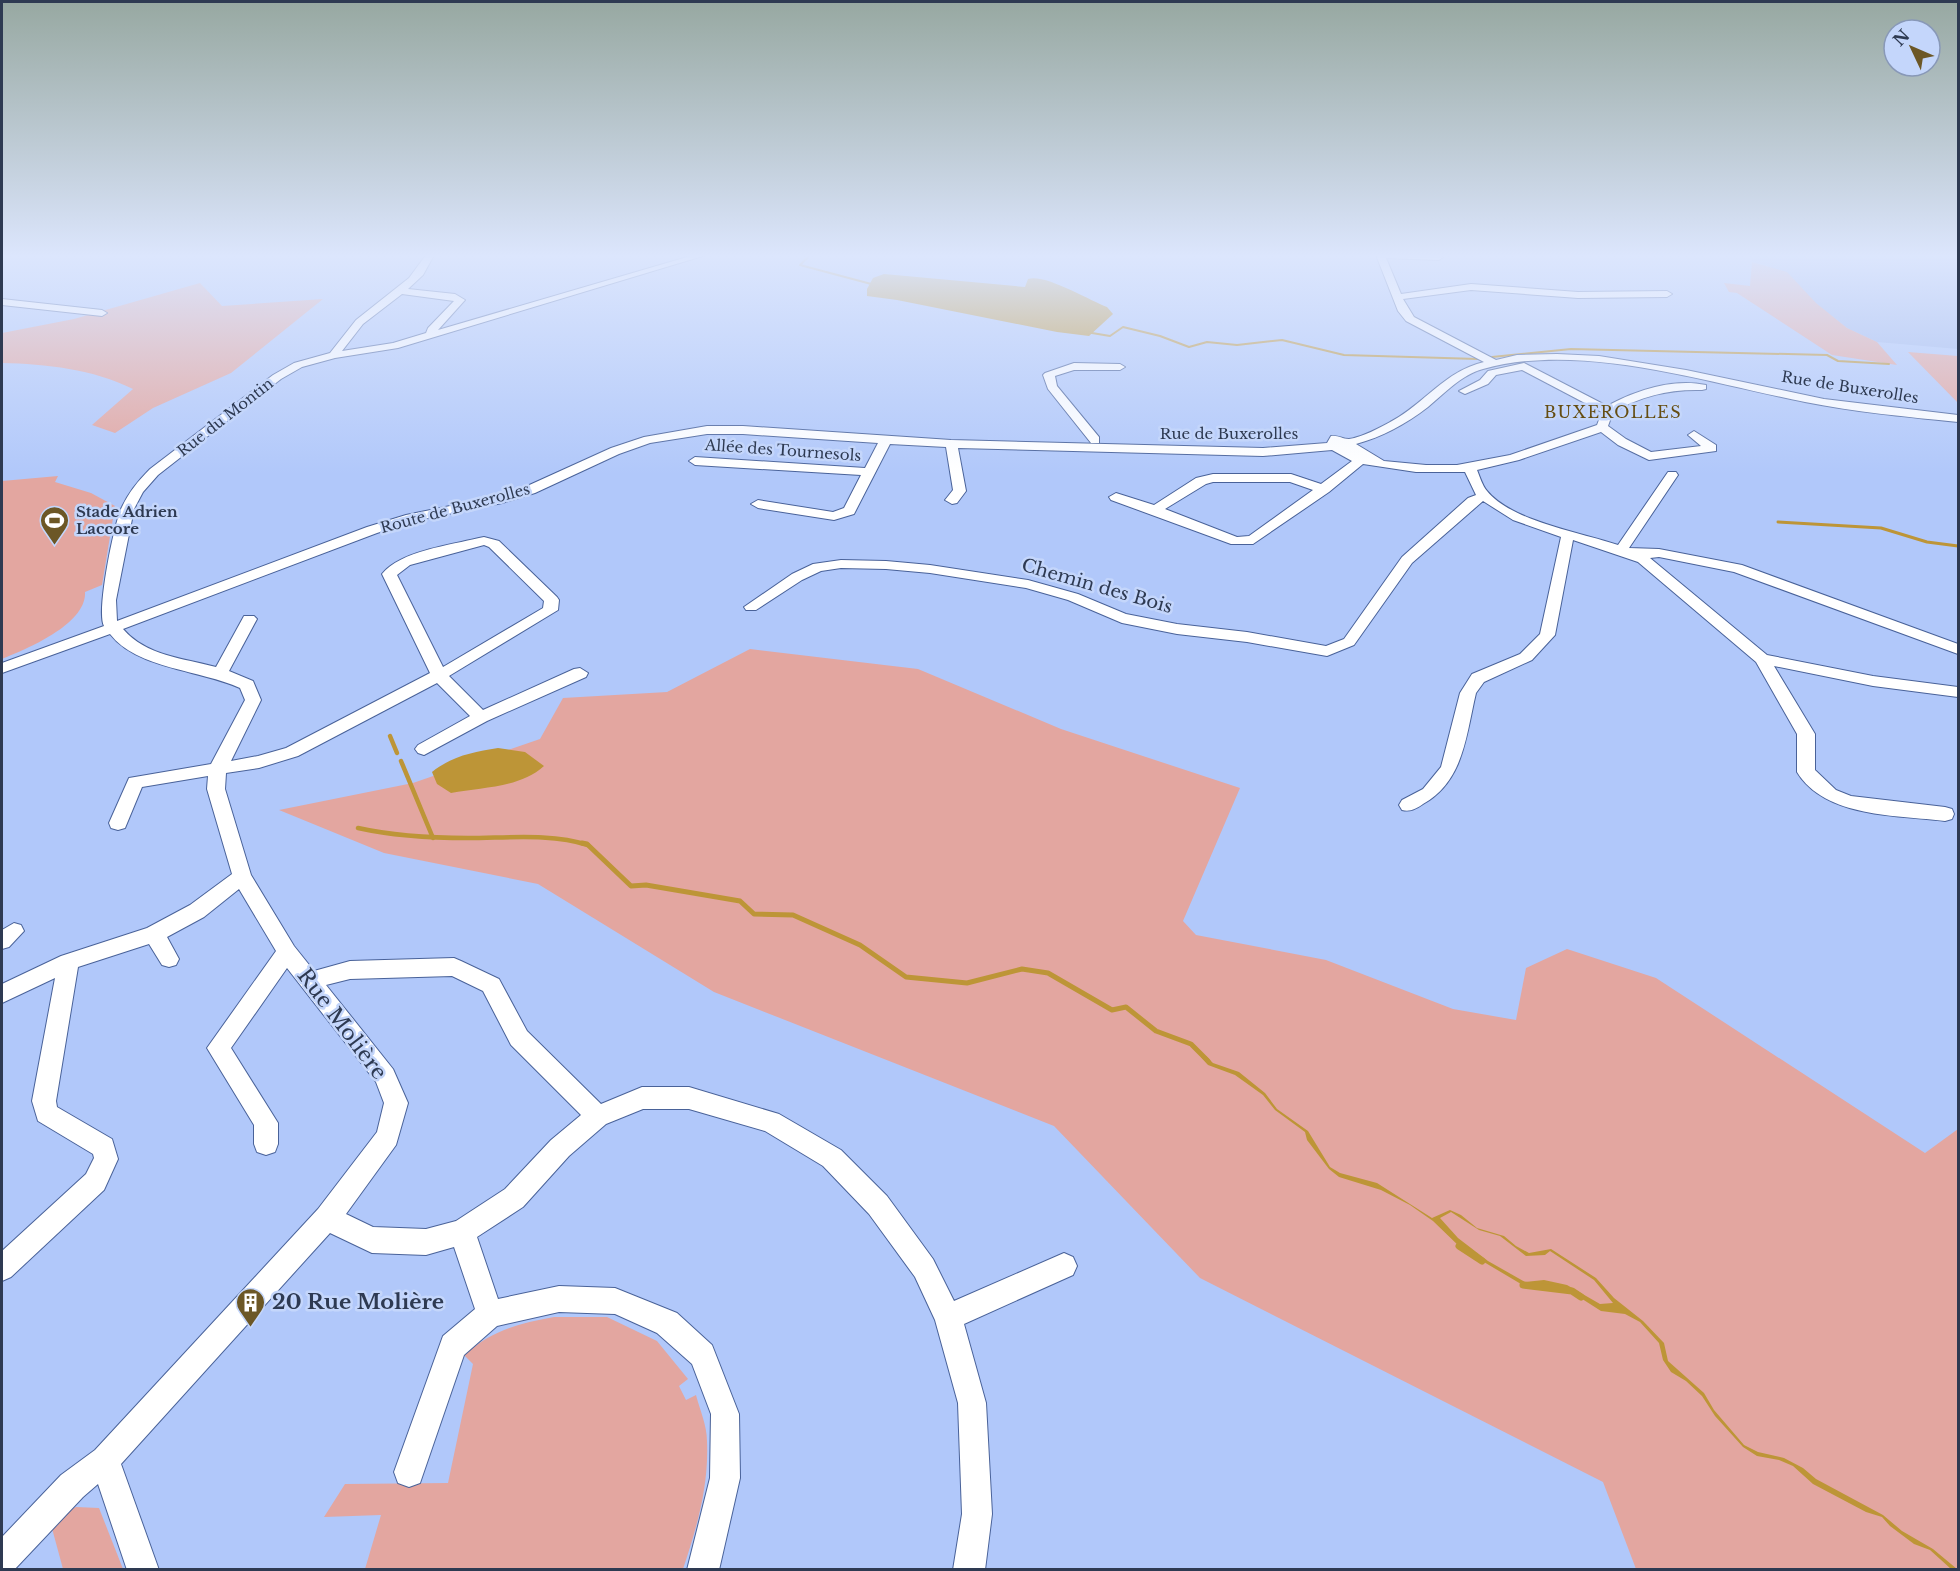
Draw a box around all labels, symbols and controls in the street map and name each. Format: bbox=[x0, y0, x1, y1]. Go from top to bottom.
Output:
north arrow bbox=[1882, 18, 1942, 78]
text: N bbox=[1889, 25, 1914, 50]
street label: Rue de Buxerolles bbox=[1780, 367, 1920, 407]
street label: Rue du Montin bbox=[173, 374, 277, 460]
district label: BUXEROLLES bbox=[1544, 402, 1682, 422]
street label: Rue de Buxerolles bbox=[1160, 424, 1299, 443]
street label: Allée des Tournesols bbox=[703, 435, 862, 465]
street label: Route de Buxerolles bbox=[378, 479, 532, 537]
place label: Stade Adrien Laccore bbox=[76, 502, 178, 538]
sports icon: Stade Adrien Laccore bbox=[39, 504, 71, 546]
street label: Chemin des Bois bbox=[1019, 554, 1175, 618]
street label: Rue Molière bbox=[292, 963, 392, 1085]
building icon: 20 Rue Molière bbox=[235, 1286, 267, 1328]
place label: 20 Rue Molière bbox=[272, 1289, 444, 1315]

